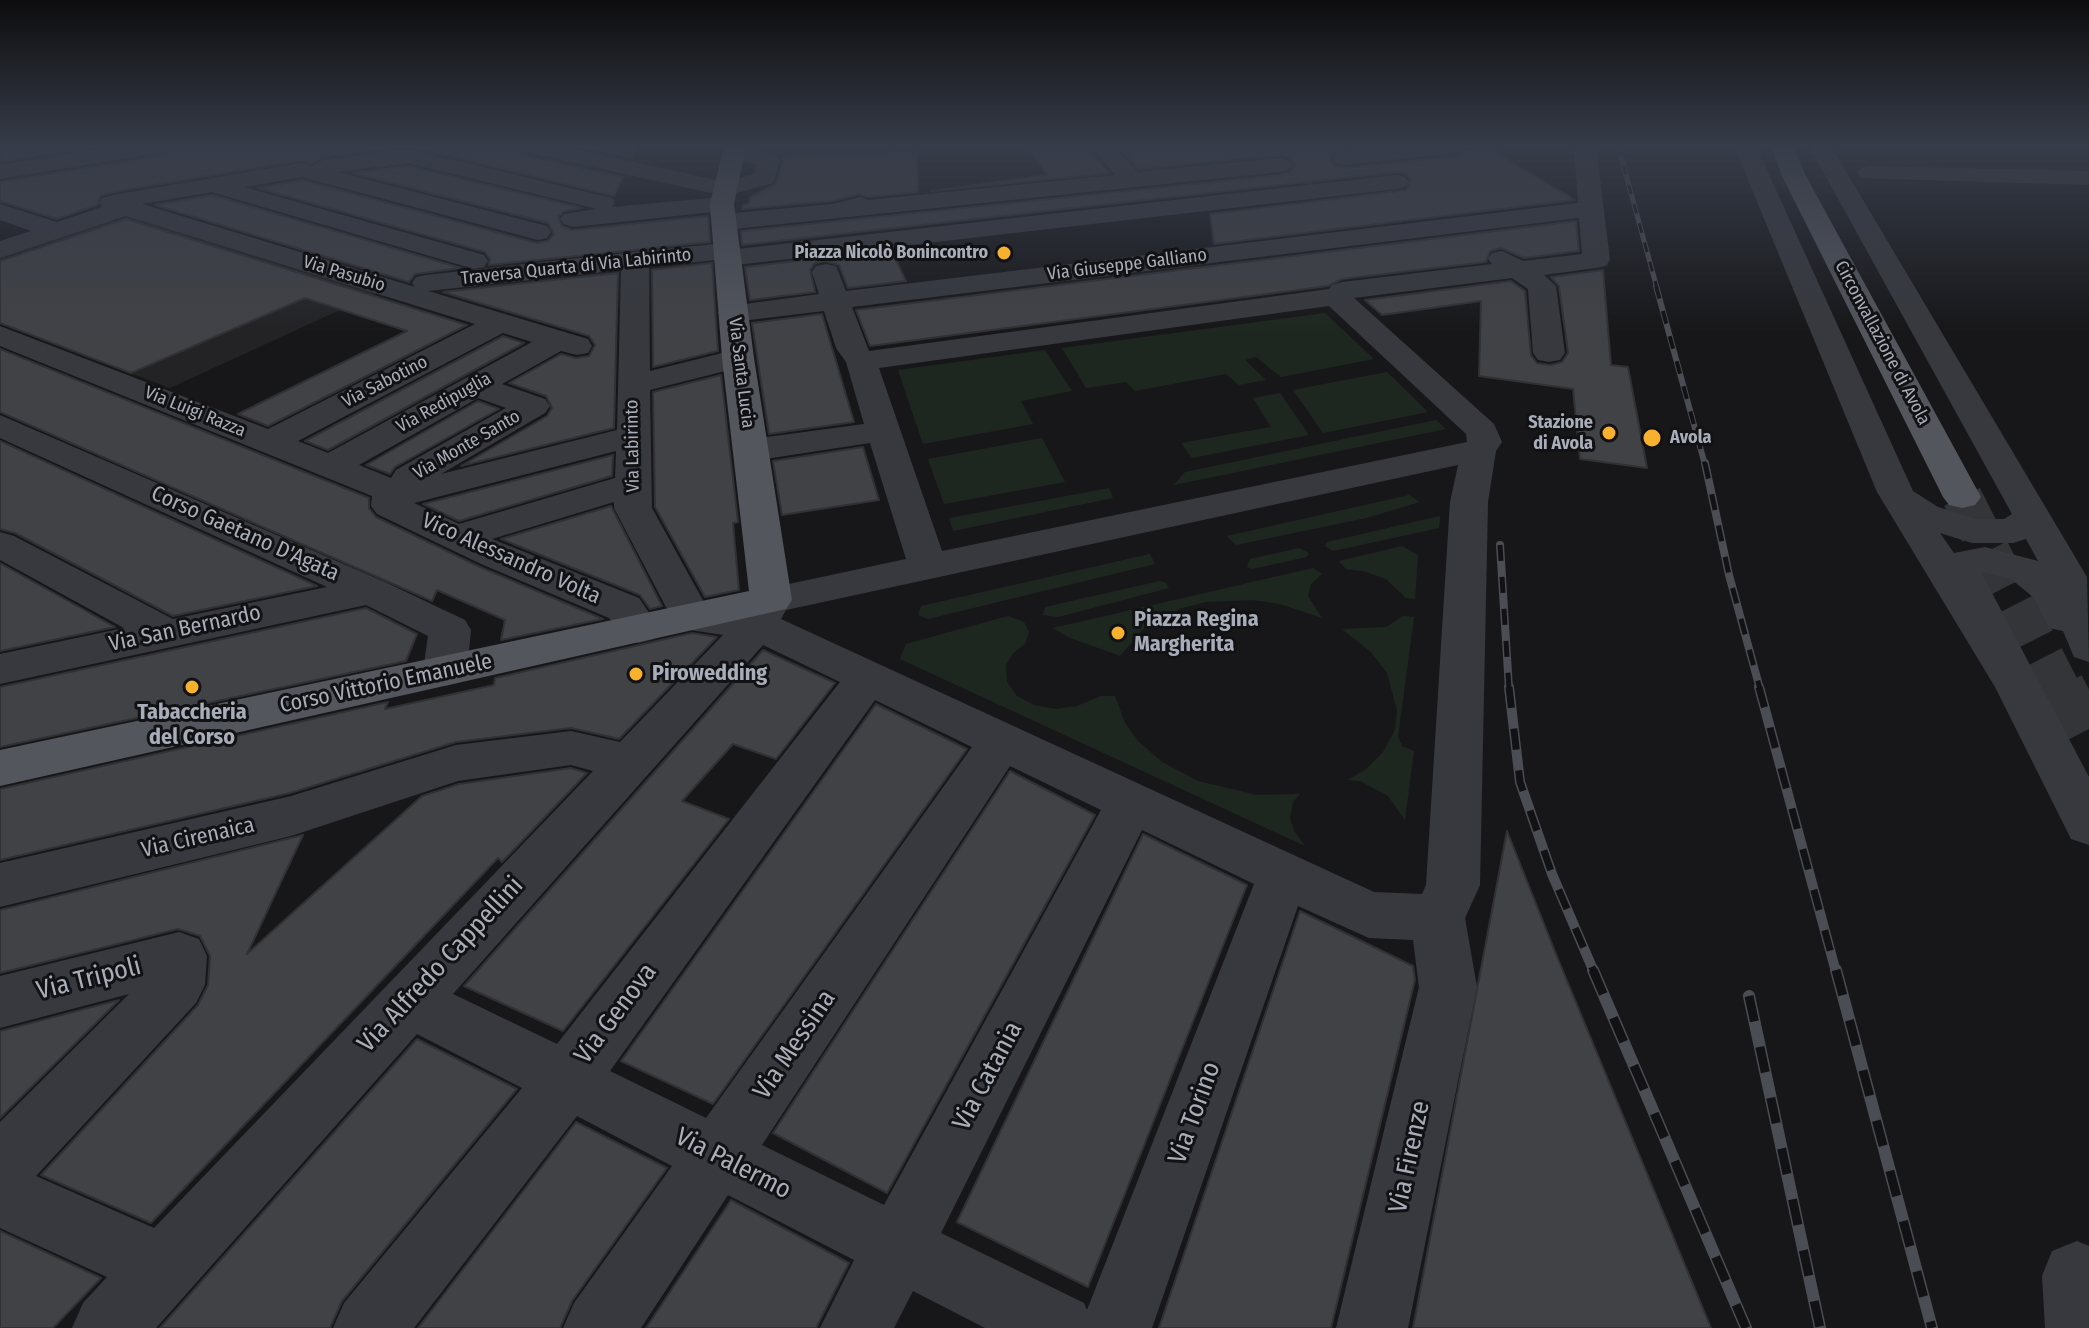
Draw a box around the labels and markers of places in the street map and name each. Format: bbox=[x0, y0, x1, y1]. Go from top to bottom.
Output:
place label: Piazza Nicolò Bonincontro bbox=[795, 242, 988, 264]
marker: Piazza Nicolò Bonincontro bbox=[995, 244, 1013, 262]
place label: Stazione di Avola bbox=[1528, 412, 1593, 454]
marker: Stazione di Avola bbox=[1600, 424, 1618, 442]
marker: Avola bbox=[1641, 427, 1663, 449]
place label: Avola bbox=[1670, 427, 1711, 449]
place label: Piazza Regina Margherita bbox=[1134, 607, 1259, 658]
marker: Piazza Regina Margherita bbox=[1109, 624, 1127, 642]
place label: Pirowedding bbox=[652, 661, 767, 687]
marker: Pirowedding bbox=[627, 665, 645, 683]
marker: Tabaccheria del Corso bbox=[183, 678, 201, 696]
place label: Tabaccheria del Corso bbox=[137, 700, 247, 752]

